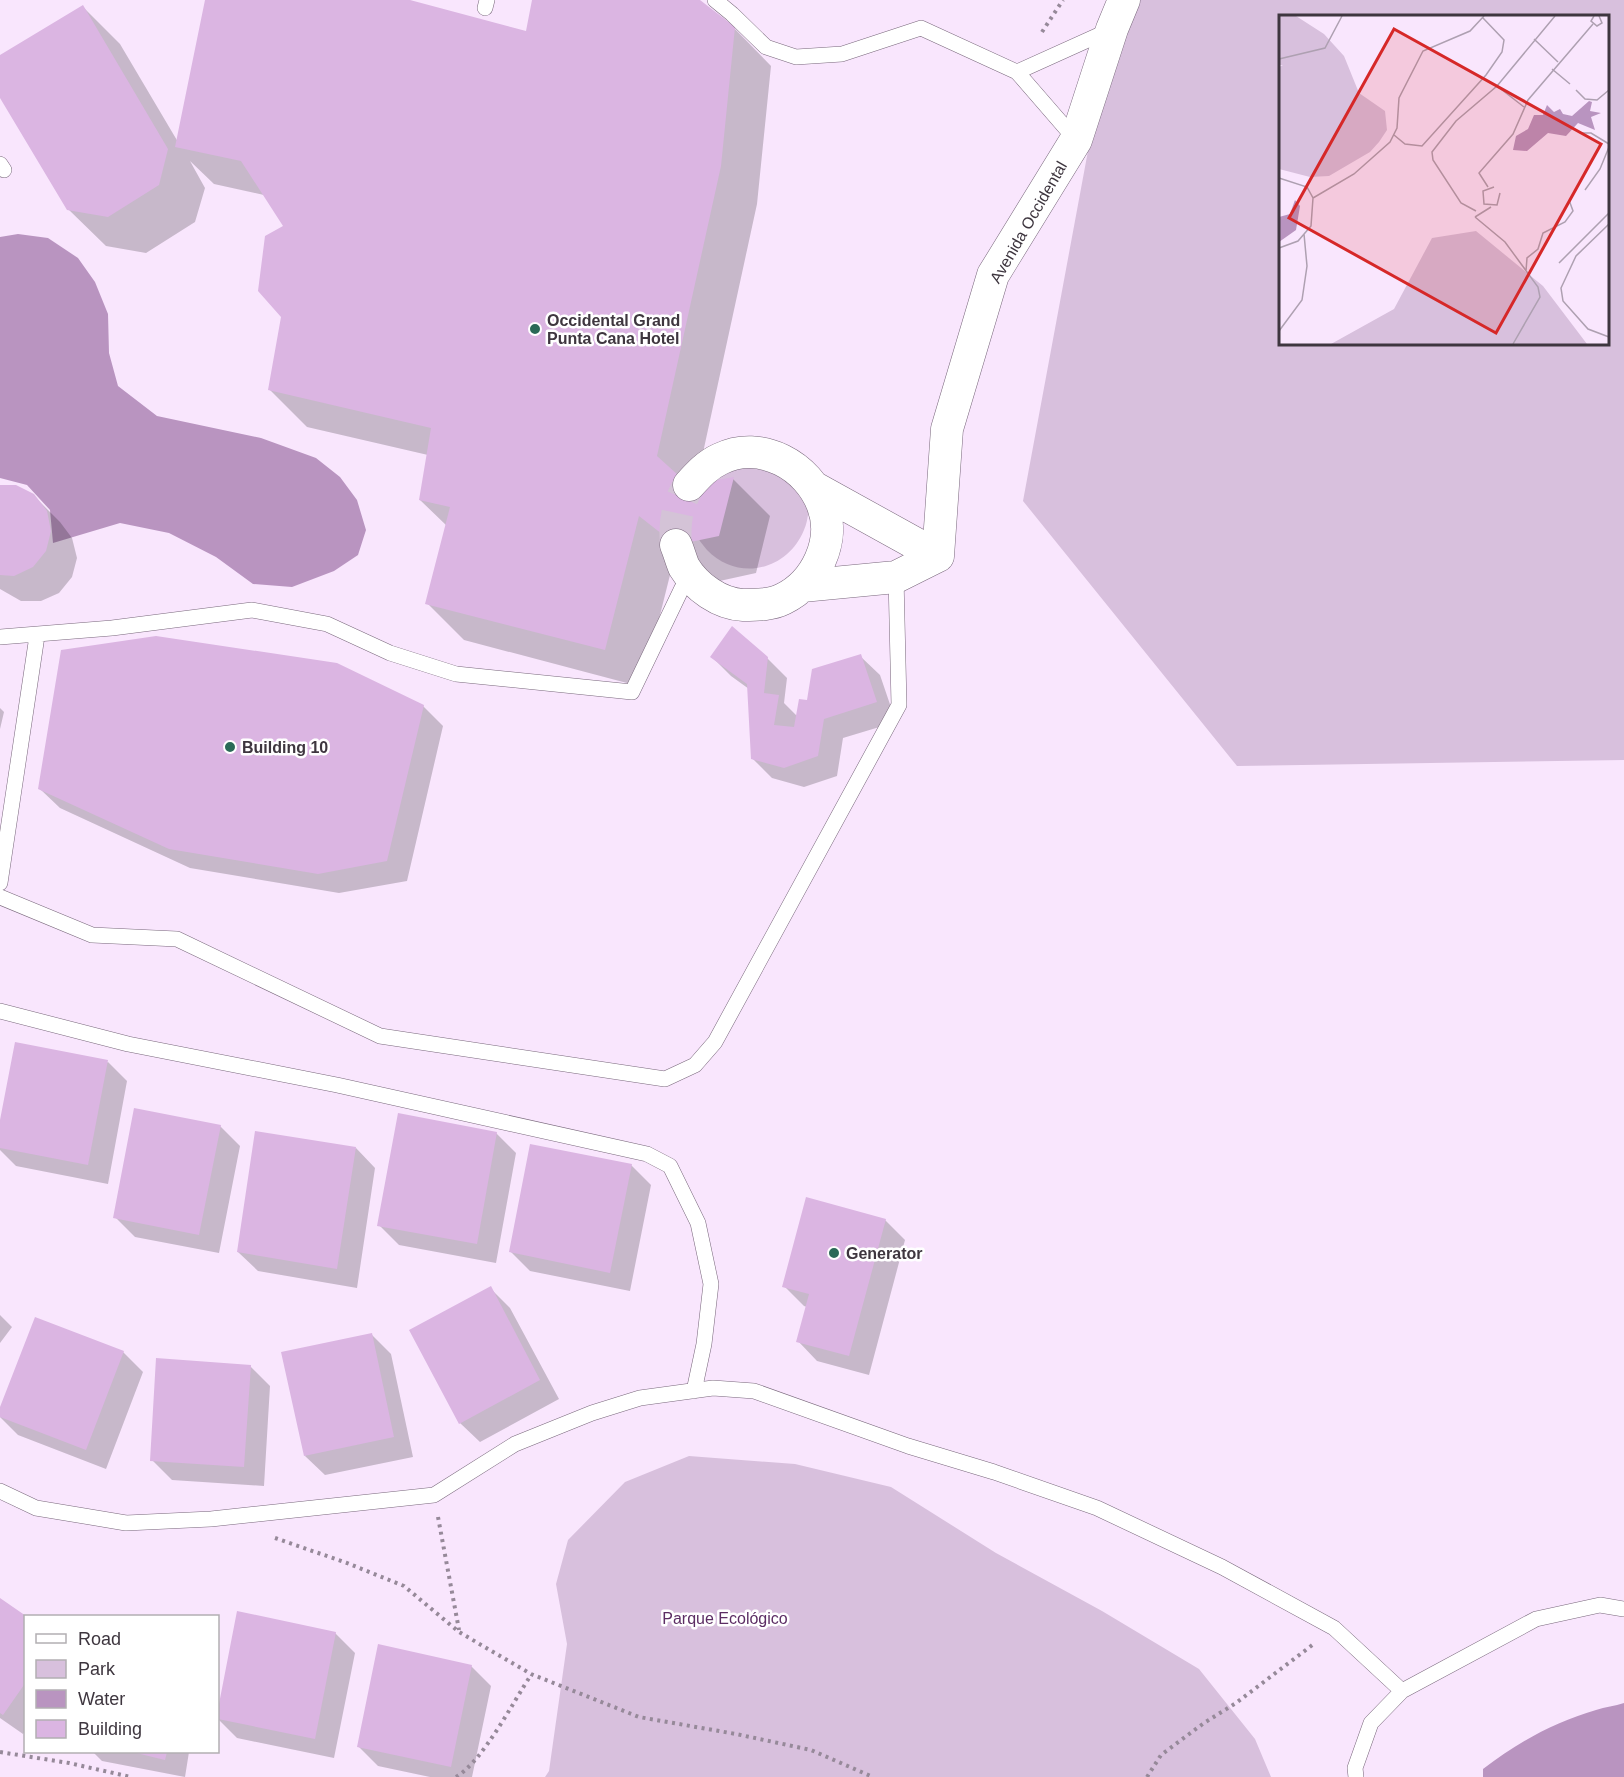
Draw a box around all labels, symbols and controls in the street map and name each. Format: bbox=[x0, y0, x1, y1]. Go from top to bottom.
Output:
inset map bbox=[1279, 15, 1609, 345]
street label: Avenida Occidental bbox=[987, 158, 1070, 286]
place label: Occidental Grand Punta Cana Hotel bbox=[547, 312, 680, 347]
marker: Occidental Grand Punta Cana Hotel bbox=[528, 322, 542, 336]
place label: Building 10 bbox=[242, 739, 328, 756]
marker: Building 10 bbox=[223, 740, 237, 754]
place label: Generator bbox=[846, 1245, 922, 1262]
marker: Generator bbox=[827, 1246, 841, 1260]
park label: Parque Ecológico bbox=[662, 1610, 788, 1627]
legend bbox=[24, 1615, 219, 1753]
text: Road bbox=[78, 1629, 121, 1649]
text: Park bbox=[78, 1659, 116, 1679]
text: Water bbox=[78, 1689, 125, 1709]
text: Building bbox=[78, 1719, 142, 1739]

